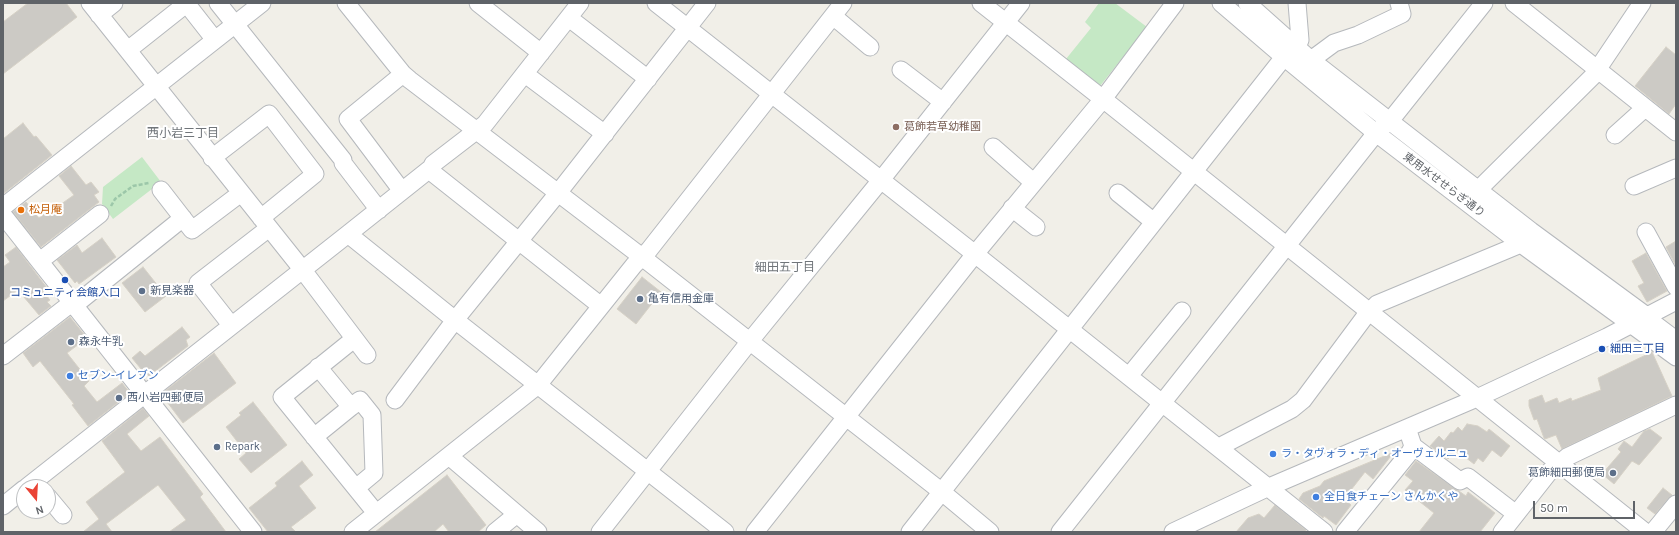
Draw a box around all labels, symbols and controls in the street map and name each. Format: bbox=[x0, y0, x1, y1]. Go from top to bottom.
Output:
place label: 葛飾若草幼稚園 bbox=[904, 120, 981, 134]
marker: 葛飾若草幼稚園 bbox=[891, 122, 901, 132]
district label: 西小岩三丁目 bbox=[147, 127, 219, 141]
street label: 東用水せせらぎ通り bbox=[1400, 150, 1488, 220]
place label: 松月庵 bbox=[29, 203, 62, 217]
marker: 松月庵 bbox=[16, 205, 26, 215]
district label: 細田五丁目 bbox=[755, 261, 815, 275]
marker: コミュニティ会館入口 bbox=[60, 275, 70, 285]
place label: 新見楽器 bbox=[150, 284, 194, 298]
place label: コミュニティ会館入口 bbox=[10, 286, 120, 300]
marker: 新見楽器 bbox=[137, 286, 147, 296]
place label: 亀有信用金庫 bbox=[648, 292, 714, 306]
marker: 亀有信用金庫 bbox=[635, 294, 645, 304]
place label: 森永牛乳 bbox=[79, 335, 123, 349]
marker: 森永牛乳 bbox=[66, 337, 76, 347]
place label: 細田三丁目 bbox=[1610, 342, 1665, 356]
marker: 細田三丁目 bbox=[1597, 344, 1607, 354]
place label: セブン-イレブン bbox=[78, 369, 159, 383]
marker: セブン-イレブン bbox=[65, 371, 75, 381]
place label: 西小岩四郵便局 bbox=[127, 391, 204, 405]
marker: 西小岩四郵便局 bbox=[114, 393, 124, 403]
place label: Repark bbox=[225, 440, 260, 454]
marker: Repark bbox=[212, 442, 222, 452]
place label: ラ・タヴォラ・ディ・オーヴェルニュ bbox=[1281, 447, 1468, 461]
marker: ラ・タヴォラ・ディ・オーヴェルニュ bbox=[1268, 449, 1278, 459]
place label: 葛飾細田郵便局 bbox=[1528, 466, 1605, 480]
marker: 葛飾細田郵便局 bbox=[1608, 468, 1618, 478]
north arrow bbox=[16, 479, 56, 519]
place label: 全日食チェーン さんかくや bbox=[1324, 490, 1459, 504]
marker: 全日食チェーン さんかくや bbox=[1311, 492, 1321, 502]
scale bar bbox=[1535, 493, 1637, 519]
text: 50 m bbox=[1540, 501, 1568, 515]
text: N bbox=[34, 503, 45, 517]

